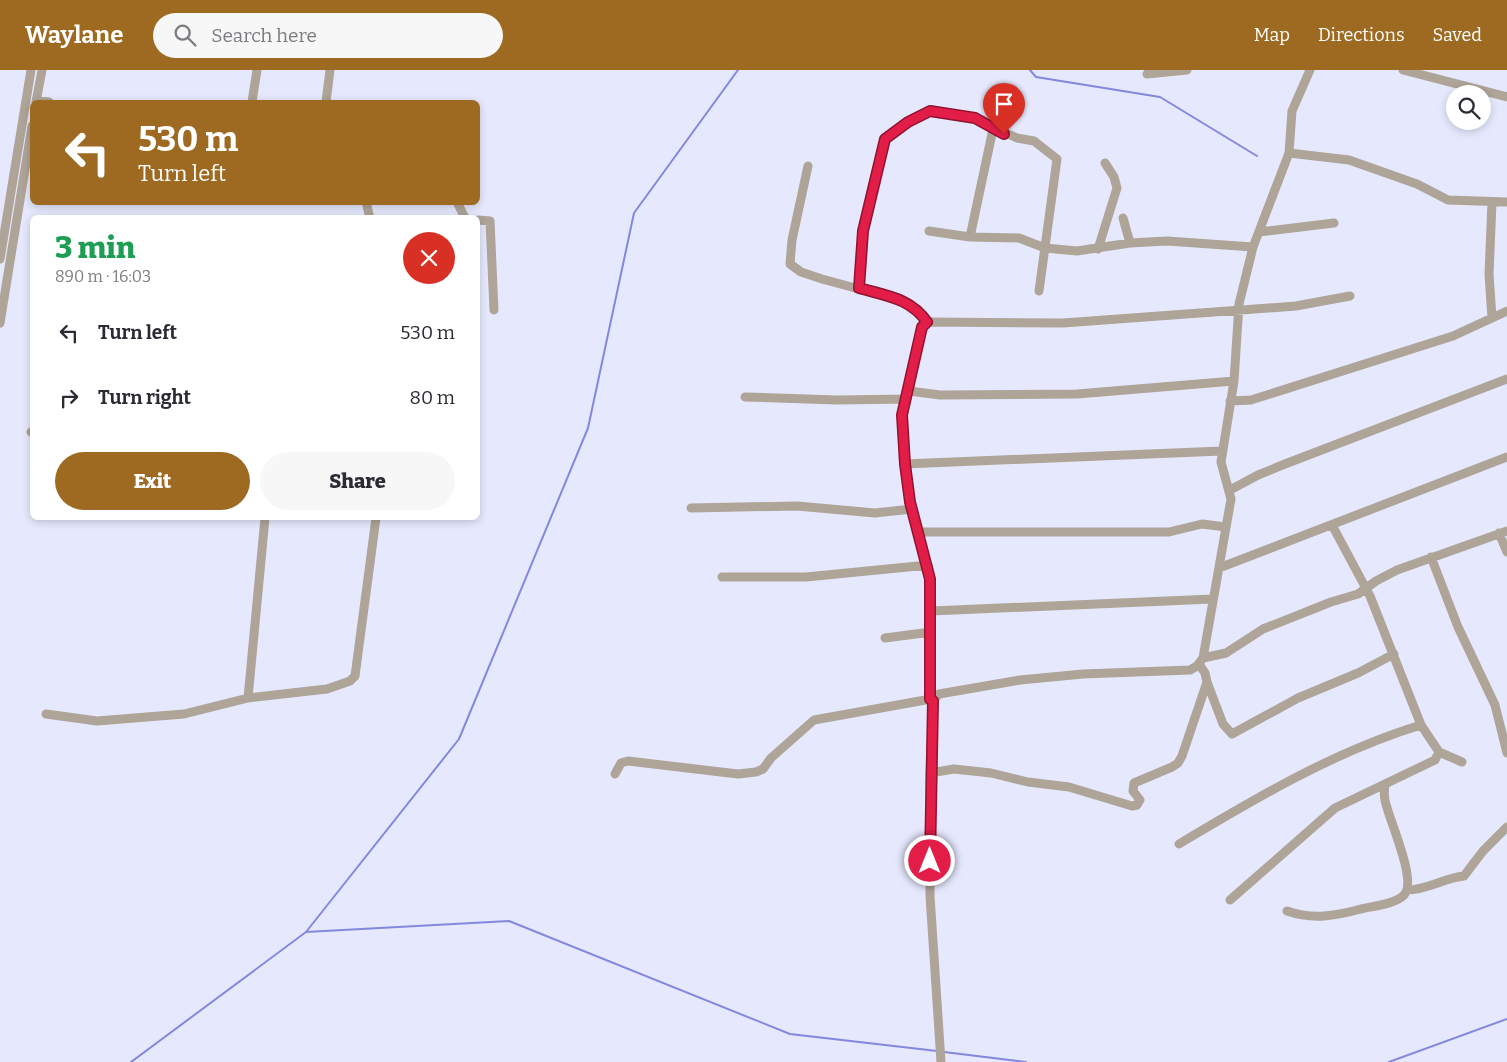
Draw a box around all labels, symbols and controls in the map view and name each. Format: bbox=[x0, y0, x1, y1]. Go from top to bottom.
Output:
search box bbox=[153, 13, 503, 58]
text: Waylane bbox=[25, 21, 123, 49]
icon: search bbox=[171, 21, 199, 49]
text: Search here bbox=[211, 24, 317, 47]
text: Map bbox=[1254, 24, 1290, 46]
text: Directions bbox=[1318, 24, 1405, 46]
text: Saved bbox=[1433, 24, 1482, 46]
pin bbox=[983, 83, 1025, 134]
map controls bbox=[1446, 85, 1491, 130]
button: search bbox=[1446, 85, 1491, 130]
icon: arrive bbox=[990, 90, 1018, 118]
text: 530 m bbox=[138, 118, 238, 160]
icon: left bbox=[55, 120, 120, 185]
text: Turn left bbox=[138, 160, 226, 187]
text: 3 min bbox=[55, 230, 135, 266]
button: close bbox=[403, 232, 455, 284]
text: 890 m · 16:03 bbox=[55, 267, 151, 286]
icon: left bbox=[55, 319, 83, 347]
text: Turn left bbox=[98, 321, 177, 344]
text: 530 m bbox=[400, 321, 455, 344]
icon: right bbox=[55, 384, 83, 412]
text: Turn right bbox=[98, 386, 191, 409]
text: 80 m bbox=[409, 386, 455, 409]
button: Exit bbox=[55, 452, 250, 510]
button: Share bbox=[260, 452, 455, 510]
position arrow bbox=[903, 834, 955, 886]

